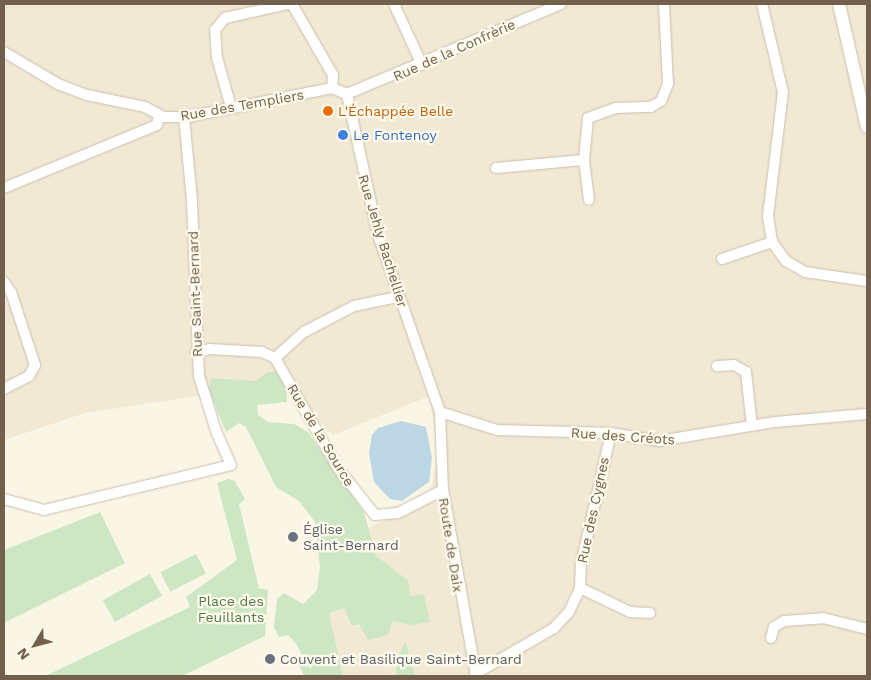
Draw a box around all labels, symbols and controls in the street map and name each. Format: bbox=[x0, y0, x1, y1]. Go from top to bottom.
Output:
street label: Rue de la Confrèrie bbox=[390, 15, 518, 85]
street label: Rue des Templiers bbox=[179, 86, 305, 124]
place label: L'Échappée Belle bbox=[338, 103, 453, 119]
marker: L'Échappée Belle bbox=[322, 105, 334, 117]
place label: Le Fontenoy bbox=[353, 127, 437, 143]
marker: Le Fontenoy bbox=[337, 129, 349, 141]
street label: Rue Jehly Bachellier bbox=[355, 172, 411, 310]
street label: Rue Saint-Bernard bbox=[184, 231, 206, 357]
street label: Rue de la Source bbox=[284, 381, 358, 489]
street label: Rue des Créots bbox=[570, 424, 676, 448]
street label: Rue des Cygnes bbox=[574, 455, 612, 565]
street label: Route de Daix bbox=[435, 496, 467, 594]
place label: Église Saint-Bernard bbox=[303, 521, 399, 554]
marker: Église Saint-Bernard bbox=[287, 531, 299, 543]
park label: Place des Feuillants bbox=[198, 593, 264, 626]
north arrow bbox=[10, 620, 60, 670]
text: N bbox=[14, 645, 33, 663]
place label: Couvent et Basilique Saint-Bernard bbox=[280, 651, 522, 667]
marker: Couvent et Basilique Saint-Bernard bbox=[264, 653, 276, 665]

